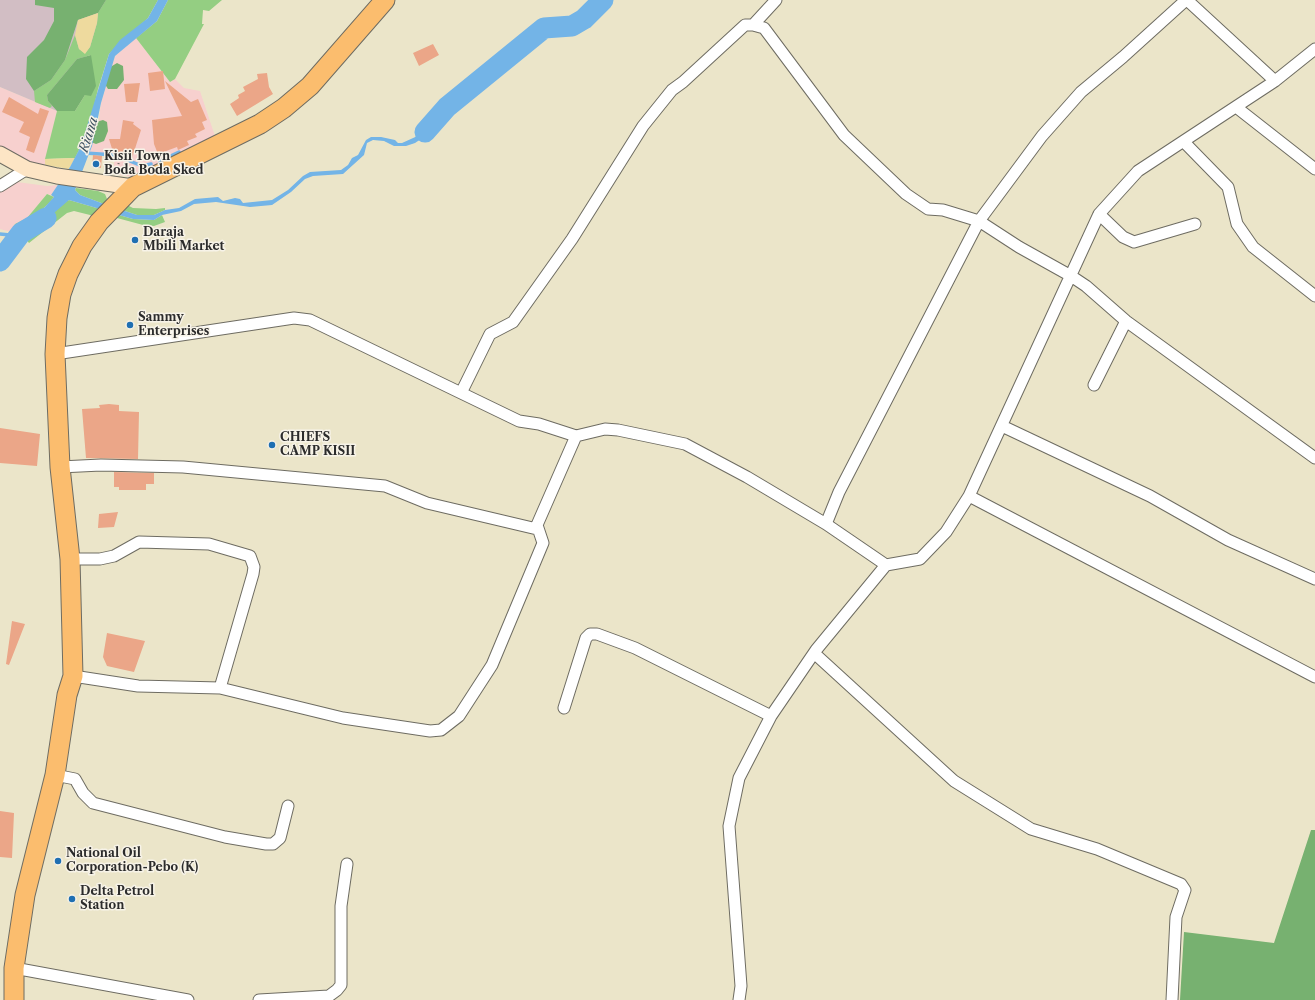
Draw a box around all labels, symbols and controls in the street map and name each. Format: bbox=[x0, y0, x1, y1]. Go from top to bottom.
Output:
water label: Riana bbox=[76, 115, 102, 155]
place label: Kisii Town Boda Boda Sked bbox=[104, 150, 203, 178]
marker: Kisii Town Boda Boda Sked bbox=[91, 159, 101, 169]
place label: Daraja Mbili Market bbox=[143, 226, 224, 254]
marker: Daraja Mbili Market bbox=[130, 235, 140, 245]
place label: Sammy Enterprises bbox=[138, 311, 209, 339]
marker: Sammy Enterprises bbox=[125, 320, 135, 330]
place label: CHIEFS CAMP KISII bbox=[280, 431, 355, 459]
marker: CHIEFS CAMP KISII bbox=[267, 440, 277, 450]
place label: National Oil Corporation-Pebo (K) bbox=[66, 847, 198, 875]
marker: National Oil Corporation-Pebo (K) bbox=[53, 856, 63, 866]
place label: Delta Petrol Station bbox=[80, 885, 154, 913]
marker: Delta Petrol Station bbox=[67, 894, 77, 904]

